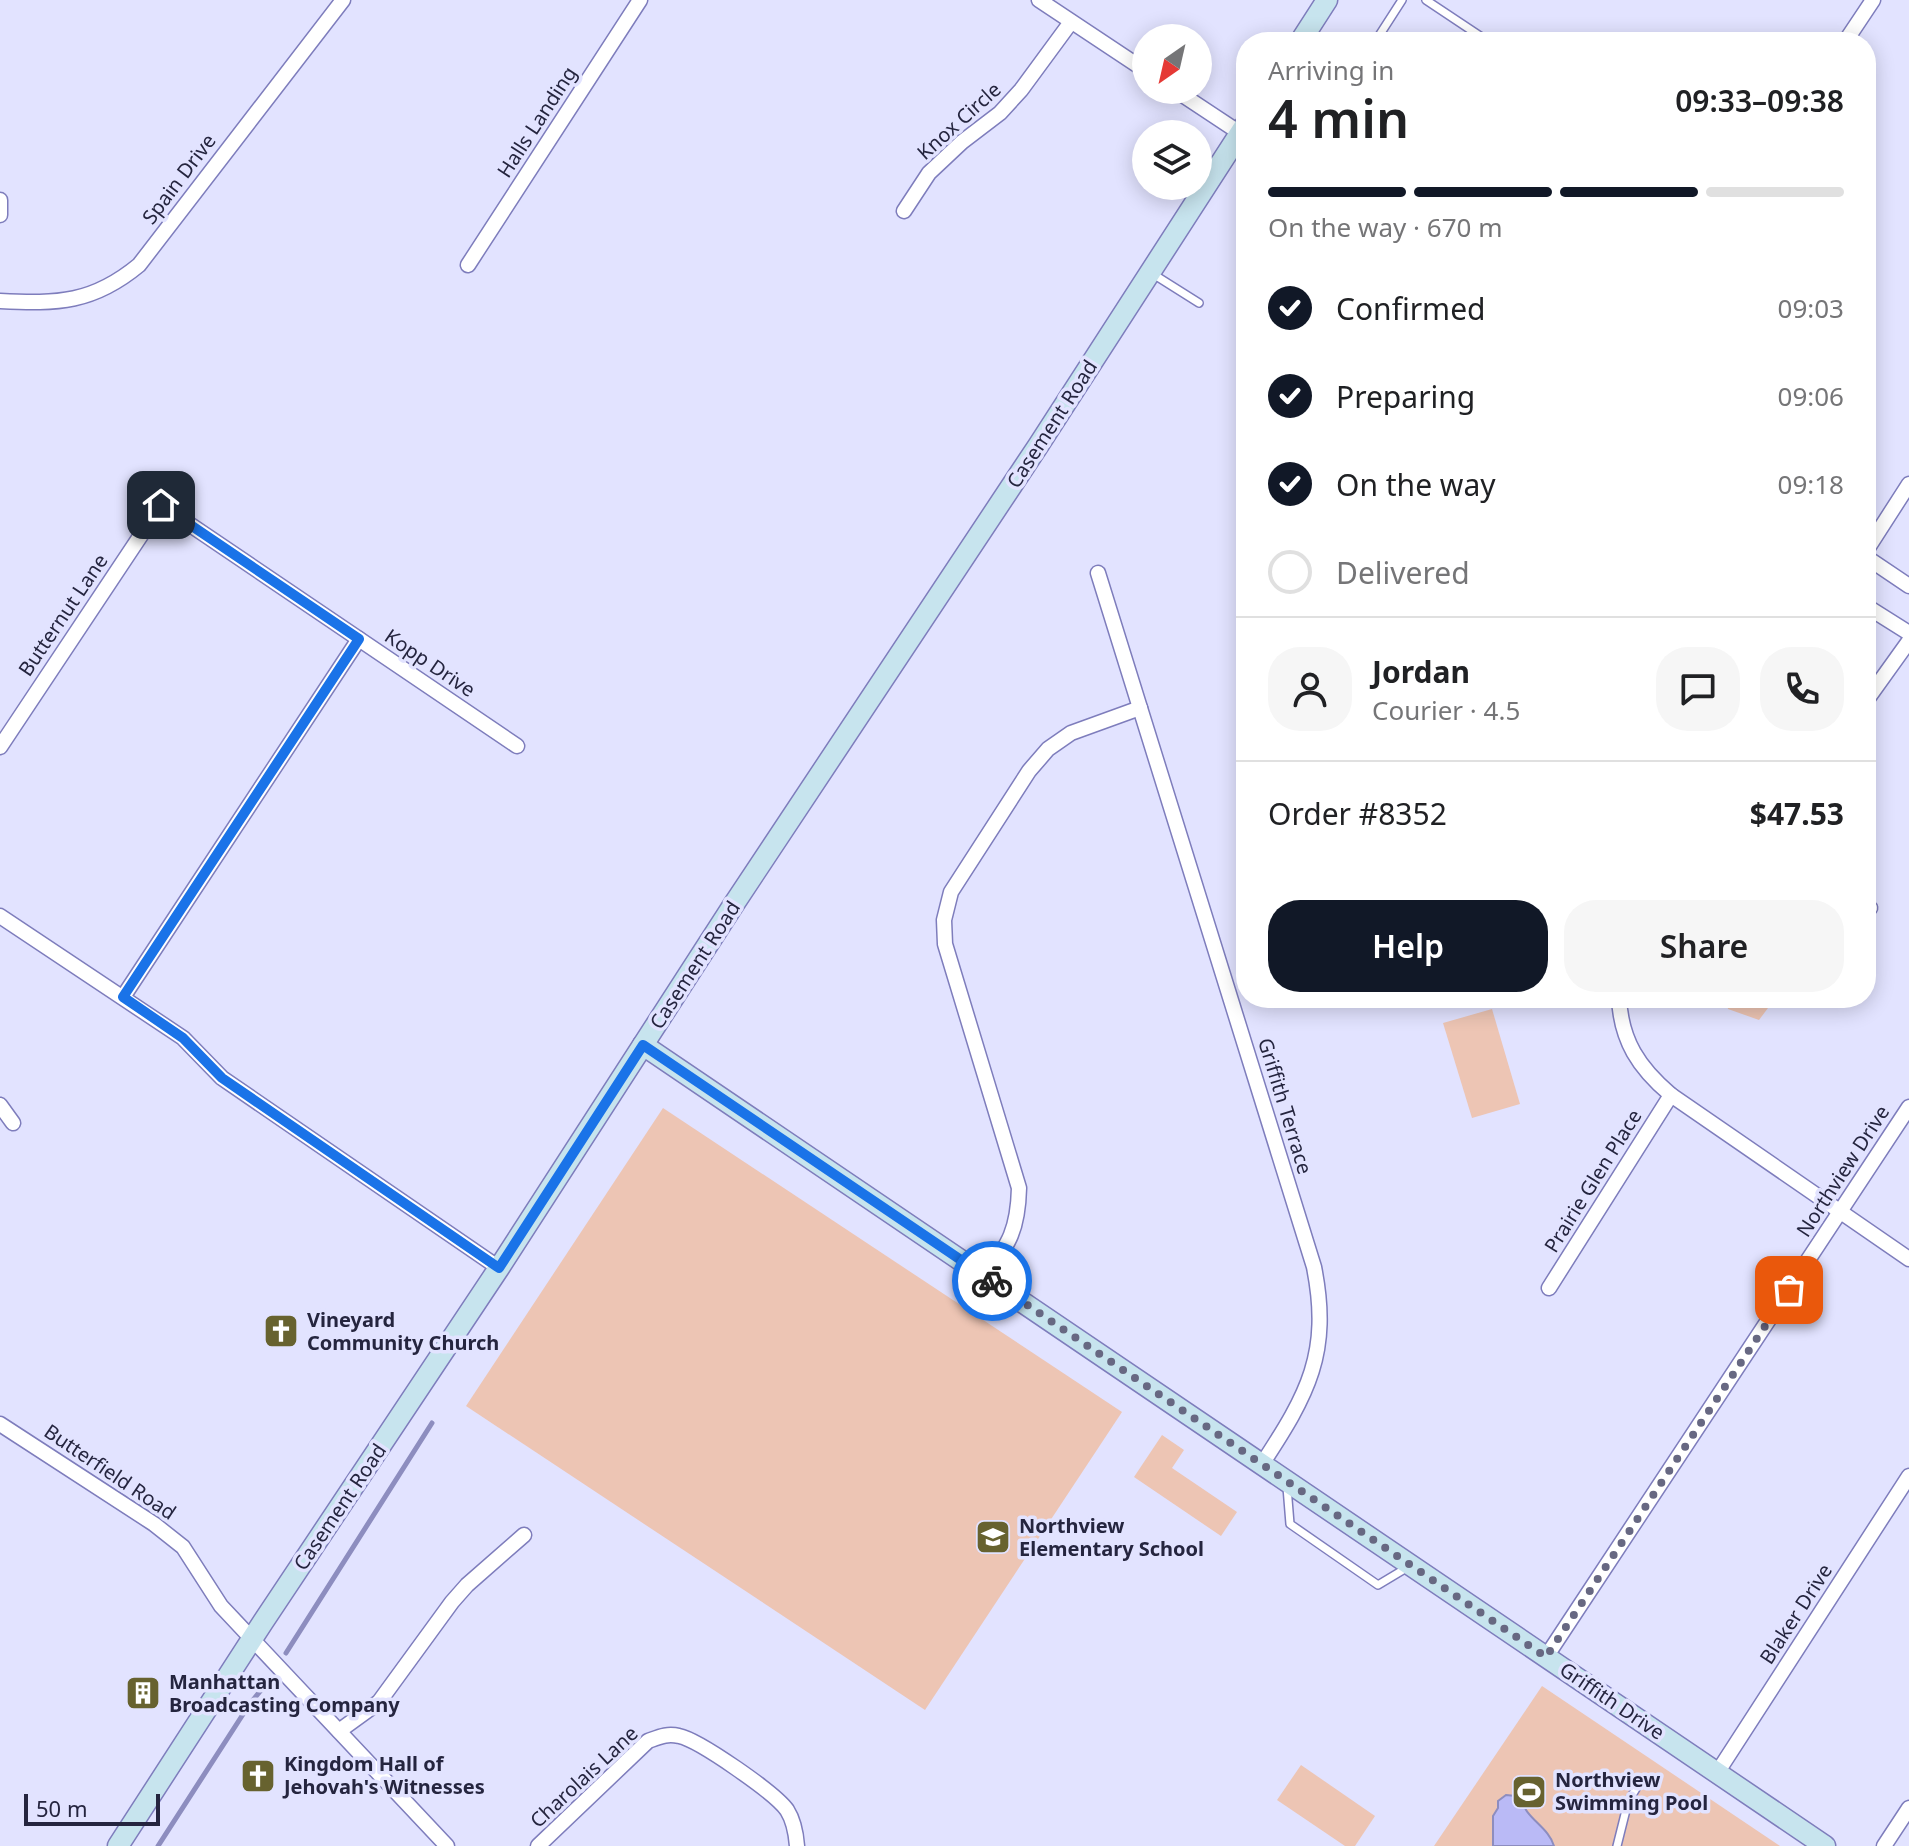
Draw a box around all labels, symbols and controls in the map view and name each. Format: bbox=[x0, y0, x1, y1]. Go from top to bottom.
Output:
north arrow bbox=[1132, 24, 1212, 104]
map controls bbox=[1132, 24, 1212, 200]
text: Arriving in bbox=[1268, 52, 1394, 88]
street label: Halls Landing bbox=[491, 61, 583, 182]
street label: Knox Circle bbox=[911, 76, 1006, 165]
text: 09:33–09:38 bbox=[1675, 80, 1844, 121]
text: 4 min bbox=[1268, 82, 1409, 153]
button: layers bbox=[1132, 120, 1212, 200]
street label: Spain Drive bbox=[136, 128, 221, 229]
text: On the way · 670 m bbox=[1268, 209, 1502, 245]
icon: check bbox=[1268, 286, 1312, 330]
text: Confirmed bbox=[1336, 288, 1486, 329]
text: 09:03 bbox=[1778, 290, 1844, 326]
street label: Casement Road bbox=[1000, 355, 1103, 493]
icon: check bbox=[1268, 374, 1312, 418]
text: Preparing bbox=[1336, 376, 1475, 417]
text: 09:06 bbox=[1778, 378, 1844, 414]
icon: check bbox=[1268, 462, 1312, 506]
text: On the way bbox=[1336, 464, 1496, 505]
text: 09:18 bbox=[1778, 466, 1844, 502]
pin bbox=[127, 471, 195, 539]
icon: home bbox=[139, 483, 183, 527]
street label: Butternut Lane bbox=[12, 548, 113, 681]
text: Delivered bbox=[1336, 552, 1470, 593]
street label: Kopp Drive bbox=[380, 622, 481, 703]
button: person bbox=[1268, 647, 1352, 731]
button: chat bbox=[1656, 647, 1740, 731]
button: phone bbox=[1760, 647, 1844, 731]
text: Jordan bbox=[1372, 651, 1470, 692]
text: Courier · 4.5 bbox=[1372, 692, 1520, 728]
text: Order #8352 bbox=[1268, 793, 1447, 834]
text: $47.53 bbox=[1750, 793, 1844, 834]
street label: Casement Road bbox=[643, 896, 746, 1034]
button: Help bbox=[1268, 900, 1548, 992]
button: Share bbox=[1564, 900, 1844, 992]
street label: Griffith Terrace bbox=[1252, 1035, 1319, 1177]
street label: Northview Drive bbox=[1790, 1100, 1895, 1242]
street label: Prairie Glen Place bbox=[1538, 1104, 1648, 1258]
courier bbox=[952, 1241, 1032, 1321]
pin bbox=[1755, 1256, 1823, 1324]
icon: bike bbox=[970, 1259, 1014, 1303]
icon: bag bbox=[1767, 1268, 1811, 1312]
place label: Vineyard Community Church bbox=[307, 1306, 499, 1356]
church icon: Vineyard Community Church bbox=[262, 1312, 300, 1350]
street label: Butterfield Road bbox=[39, 1418, 181, 1526]
street label: Casement Road bbox=[287, 1438, 392, 1575]
place label: Northview Elementary School bbox=[1019, 1512, 1204, 1562]
school or university icon: Northview Elementary School bbox=[974, 1518, 1012, 1556]
street label: Blaker Drive bbox=[1753, 1558, 1838, 1669]
street label: Griffith Drive bbox=[1555, 1656, 1670, 1746]
place label: Manhattan Broadcasting Company bbox=[169, 1668, 400, 1718]
building icon: Manhattan Broadcasting Company bbox=[124, 1674, 162, 1712]
street label: Charolais Lane bbox=[524, 1720, 643, 1834]
place label: Kingdom Hall of Jehovah's Witnesses bbox=[282, 1750, 485, 1800]
church icon: Kingdom Hall of Jehovah's Witnesses bbox=[239, 1757, 277, 1795]
place label: Northview Swimming Pool bbox=[1555, 1766, 1708, 1816]
sports icon: Northview Swimming Pool bbox=[1510, 1773, 1548, 1811]
scale bar bbox=[24, 1790, 160, 1826]
text: 50 m bbox=[36, 1793, 87, 1823]

